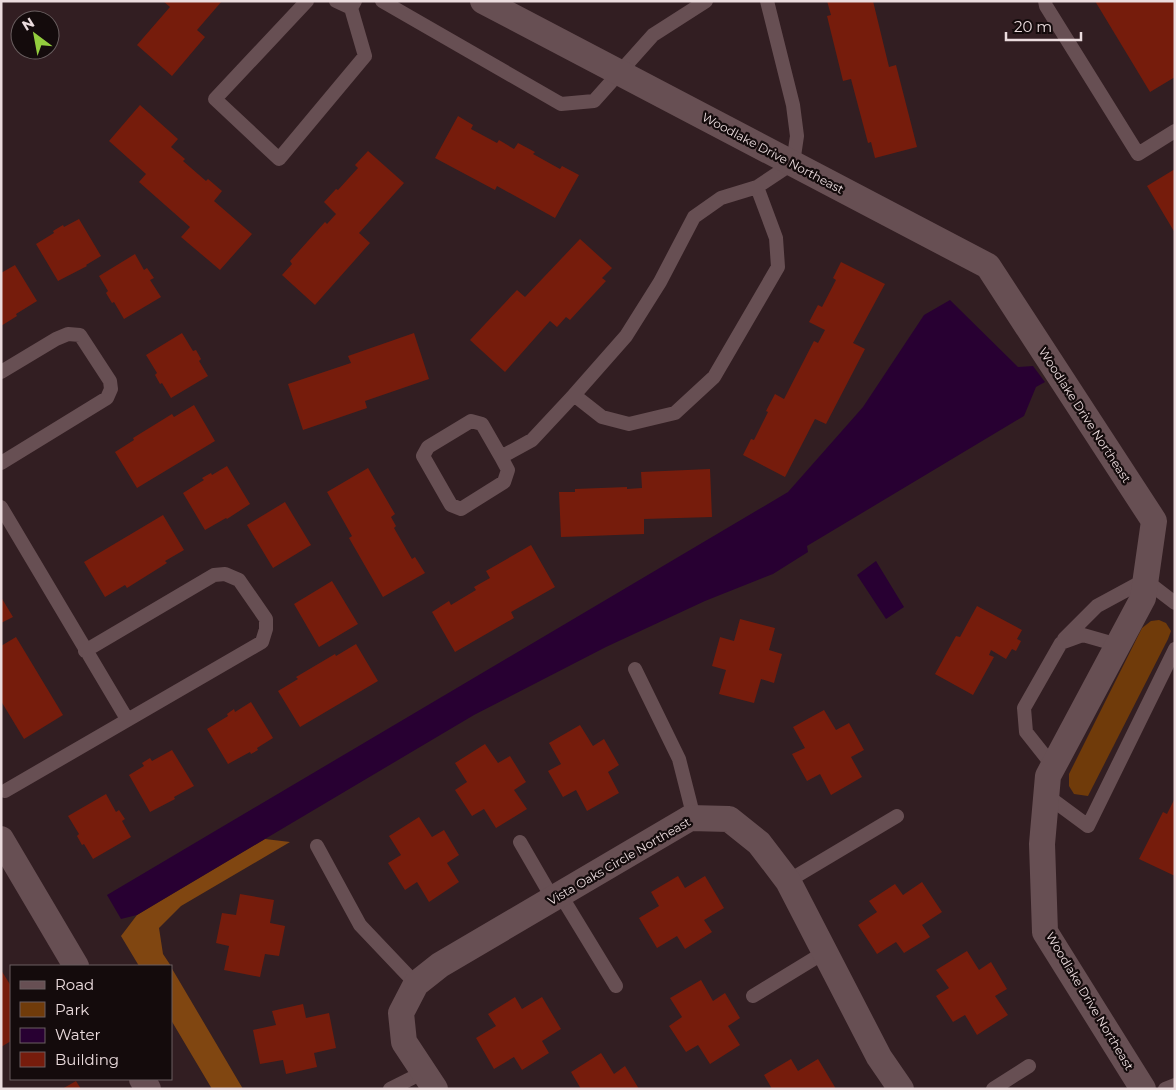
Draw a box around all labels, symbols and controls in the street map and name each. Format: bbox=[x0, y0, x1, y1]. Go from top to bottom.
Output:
north arrow bbox=[10, 10, 60, 60]
scale bar bbox=[1006, 10, 1081, 42]
text: N bbox=[19, 13, 38, 35]
text: 20 m bbox=[1014, 17, 1052, 36]
street label: Woodlake Drive Northeast bbox=[700, 109, 846, 197]
street label: Woodlake Drive Northeast bbox=[1036, 345, 1134, 486]
street label: Vista Oaks Circle Northeast bbox=[545, 814, 693, 908]
street label: Woodlake Drive Northeast bbox=[1043, 929, 1137, 1073]
legend bbox=[10, 965, 172, 1080]
text: Road bbox=[55, 975, 94, 994]
text: Park bbox=[55, 1000, 89, 1019]
text: Water bbox=[55, 1025, 101, 1044]
text: Building bbox=[55, 1050, 119, 1069]

